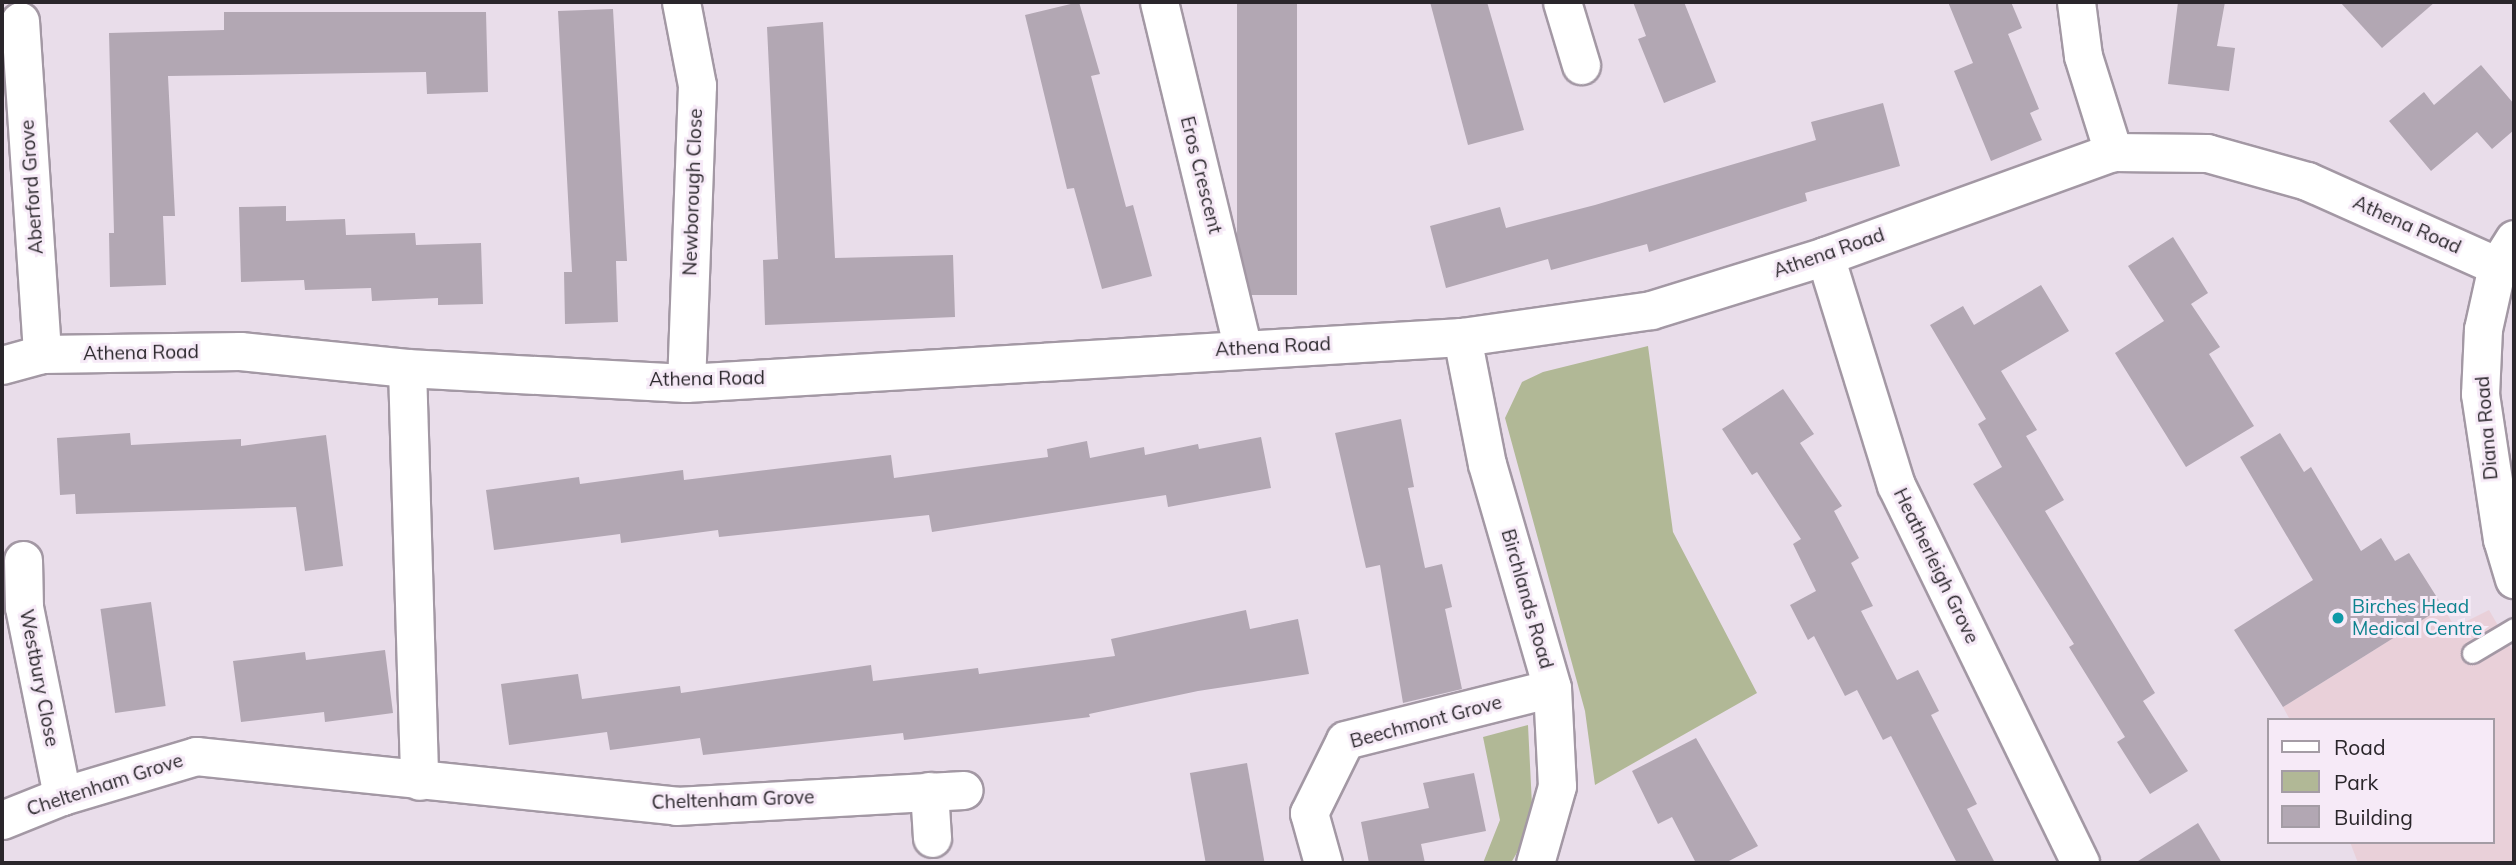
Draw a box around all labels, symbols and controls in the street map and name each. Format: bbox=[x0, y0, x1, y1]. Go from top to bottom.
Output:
street label: Newborough Close bbox=[679, 108, 707, 276]
street label: Eros Crescent bbox=[1175, 114, 1227, 236]
street label: Aberford Grove bbox=[16, 119, 48, 255]
street label: Athena Road bbox=[2349, 191, 2465, 259]
street label: Athena Road bbox=[1770, 223, 1888, 283]
street label: Athena Road bbox=[1215, 333, 1331, 361]
street label: Athena Road bbox=[83, 341, 199, 365]
street label: Athena Road bbox=[649, 367, 765, 391]
street label: Diana Road bbox=[2471, 375, 2503, 481]
street label: Heatherleigh Grove bbox=[1889, 485, 1983, 647]
street label: Birchlands Road bbox=[1496, 527, 1558, 671]
place label: Birches Head Medical Centre bbox=[2352, 596, 2482, 640]
street label: Westbury Close bbox=[15, 607, 63, 749]
marker: Birches Head Medical Centre bbox=[2330, 610, 2346, 626]
street label: Beechmont Grove bbox=[1348, 691, 1504, 753]
legend bbox=[2268, 718, 2495, 844]
text: Road bbox=[2334, 734, 2385, 760]
street label: Cheltenham Grove bbox=[24, 749, 186, 821]
text: Park bbox=[2334, 769, 2378, 795]
street label: Cheltenham Grove bbox=[651, 786, 815, 814]
text: Building bbox=[2334, 804, 2413, 830]

